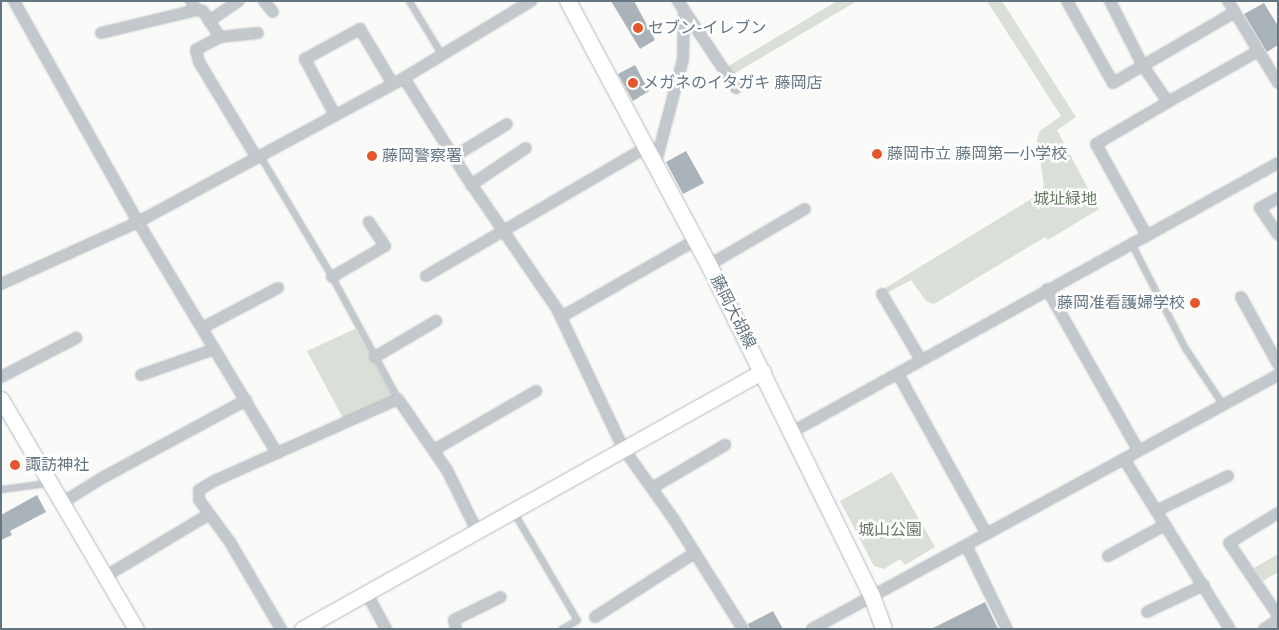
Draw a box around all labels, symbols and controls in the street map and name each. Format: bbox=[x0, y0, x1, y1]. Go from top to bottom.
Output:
place label: セブン-イレブン bbox=[648, 18, 767, 38]
marker: セブン-イレブン bbox=[632, 22, 644, 34]
place label: メガネのイタガキ 藤岡店 bbox=[643, 73, 823, 93]
marker: メガネのイタガキ 藤岡店 bbox=[627, 77, 639, 89]
place label: 藤岡市立 藤岡第一小学校 bbox=[887, 144, 1067, 164]
place label: 藤岡警察署 bbox=[382, 146, 462, 166]
marker: 藤岡市立 藤岡第一小学校 bbox=[871, 148, 883, 160]
marker: 藤岡警察署 bbox=[366, 150, 378, 162]
park label: 城址緑地 bbox=[1033, 189, 1097, 209]
street label: 藤岡大胡線 bbox=[706, 272, 760, 352]
place label: 藤岡准看護婦学校 bbox=[1057, 293, 1185, 313]
marker: 藤岡准看護婦学校 bbox=[1189, 297, 1201, 309]
place label: 諏訪神社 bbox=[25, 455, 89, 475]
marker: 諏訪神社 bbox=[9, 459, 21, 471]
park label: 城山公園 bbox=[858, 520, 922, 540]

